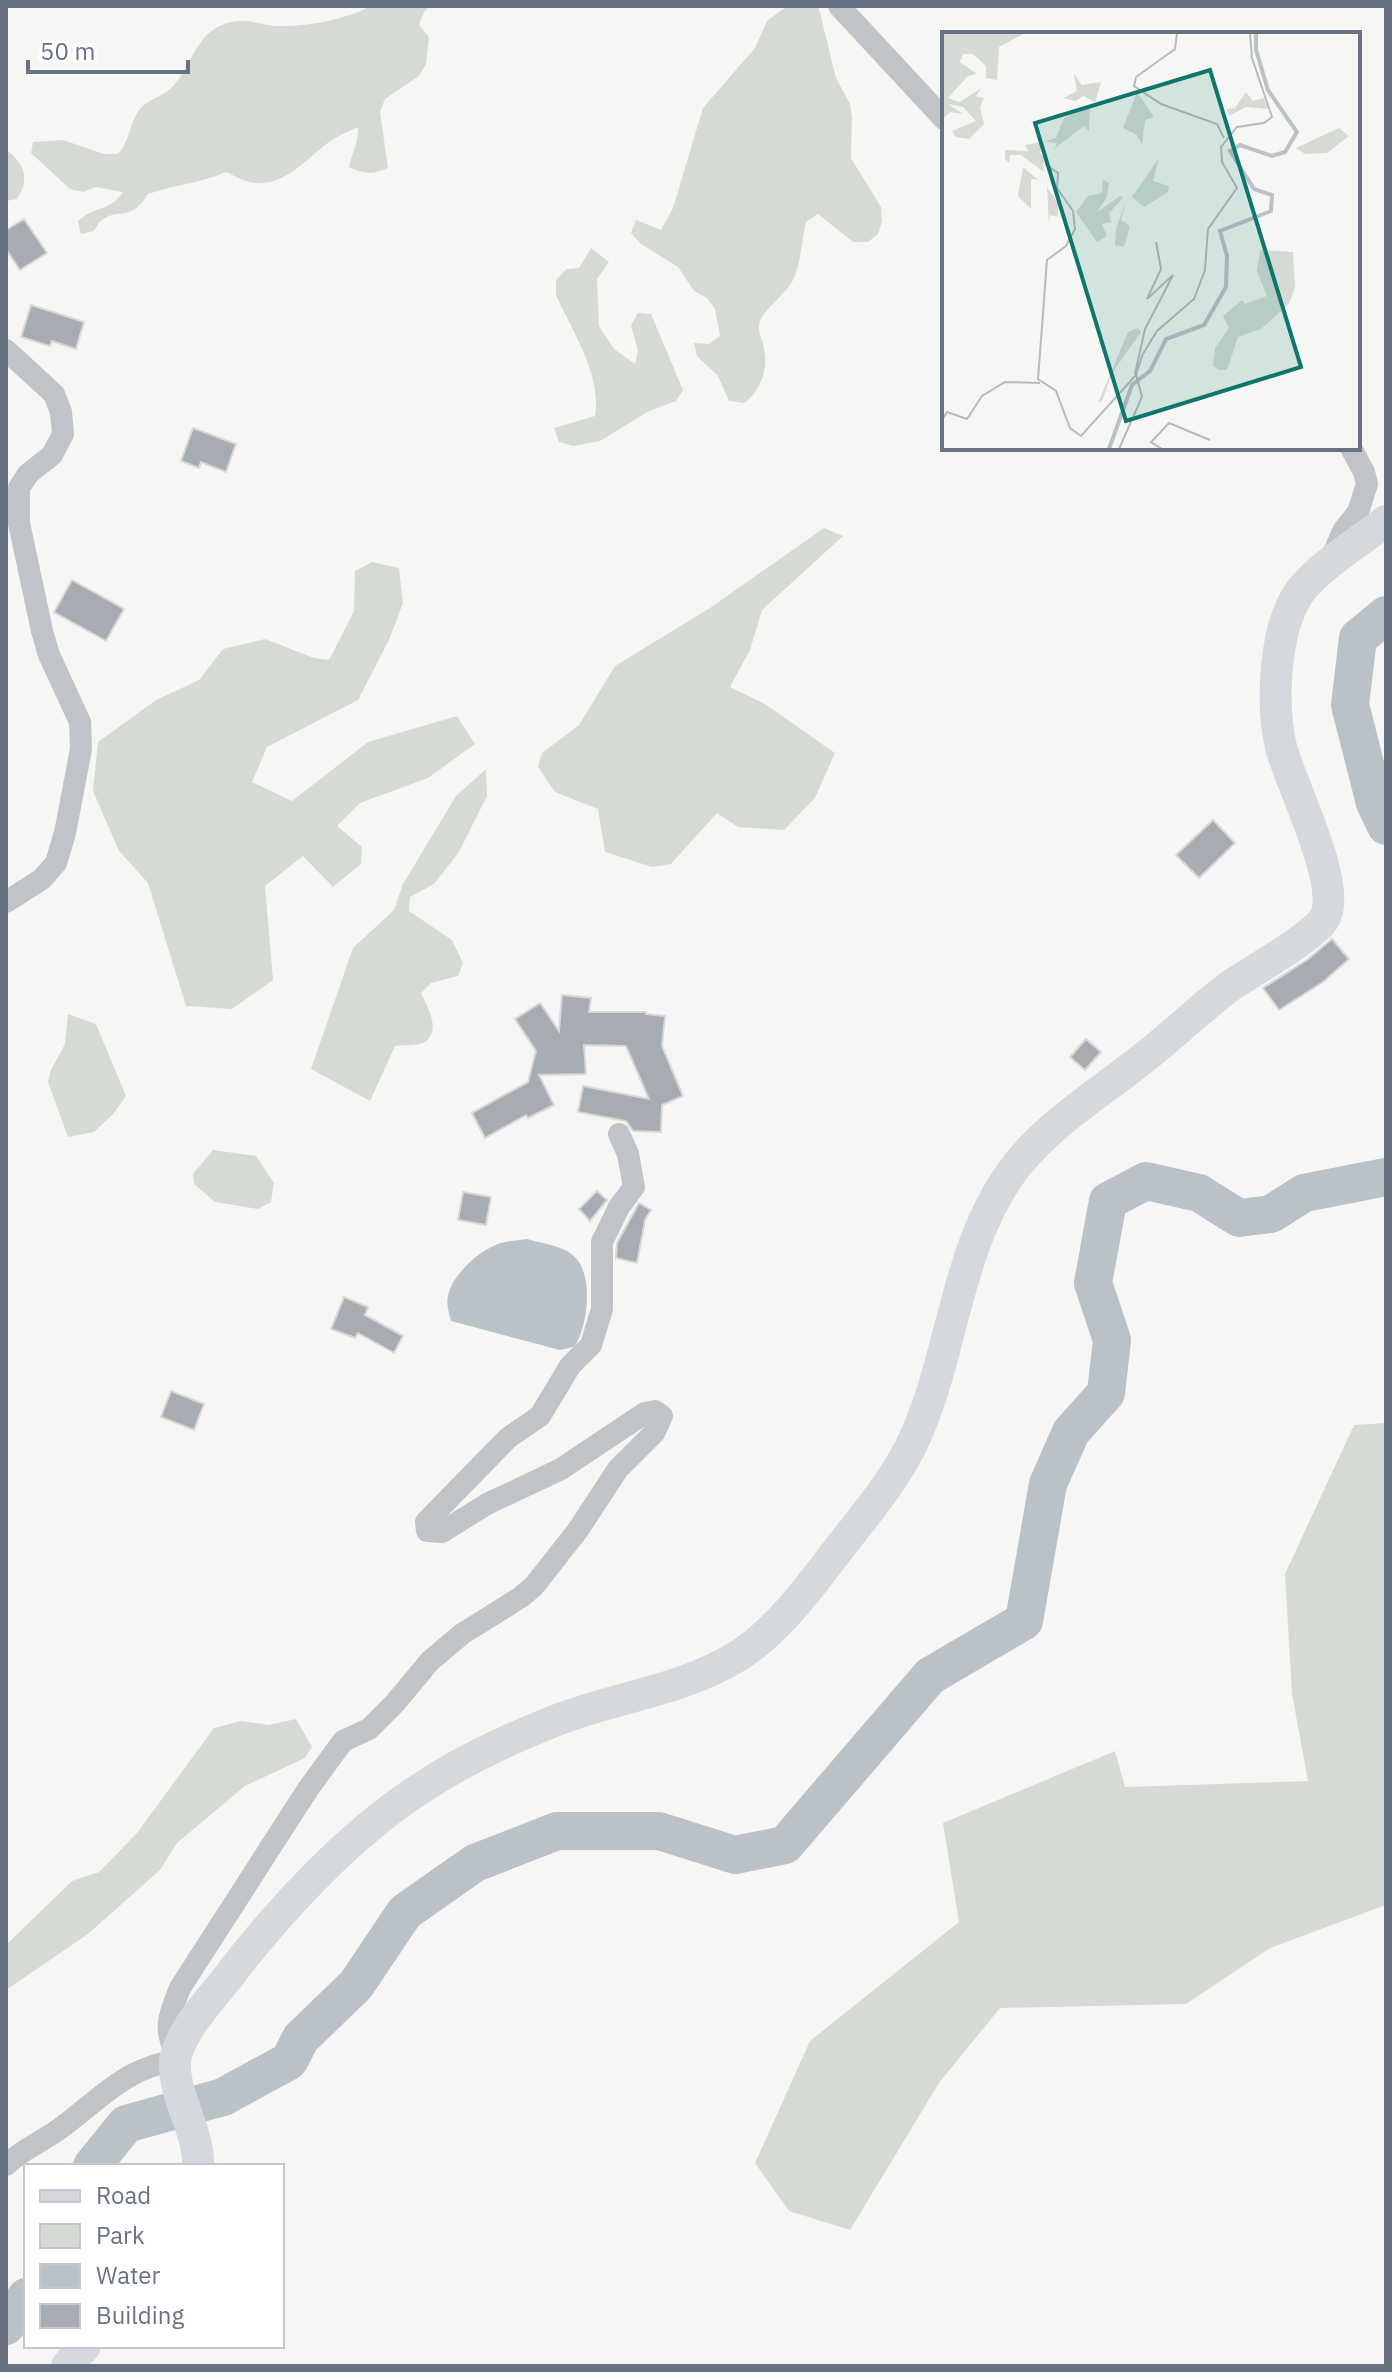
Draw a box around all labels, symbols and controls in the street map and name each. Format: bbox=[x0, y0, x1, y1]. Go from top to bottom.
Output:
scale bar bbox=[28, 24, 188, 74]
inset map bbox=[942, 32, 1360, 450]
text: 50 m bbox=[40, 35, 95, 67]
legend bbox=[24, 2164, 284, 2348]
text: Road bbox=[96, 2179, 151, 2211]
text: Park bbox=[96, 2219, 145, 2251]
text: Water bbox=[96, 2259, 160, 2291]
text: Building bbox=[96, 2299, 184, 2331]

